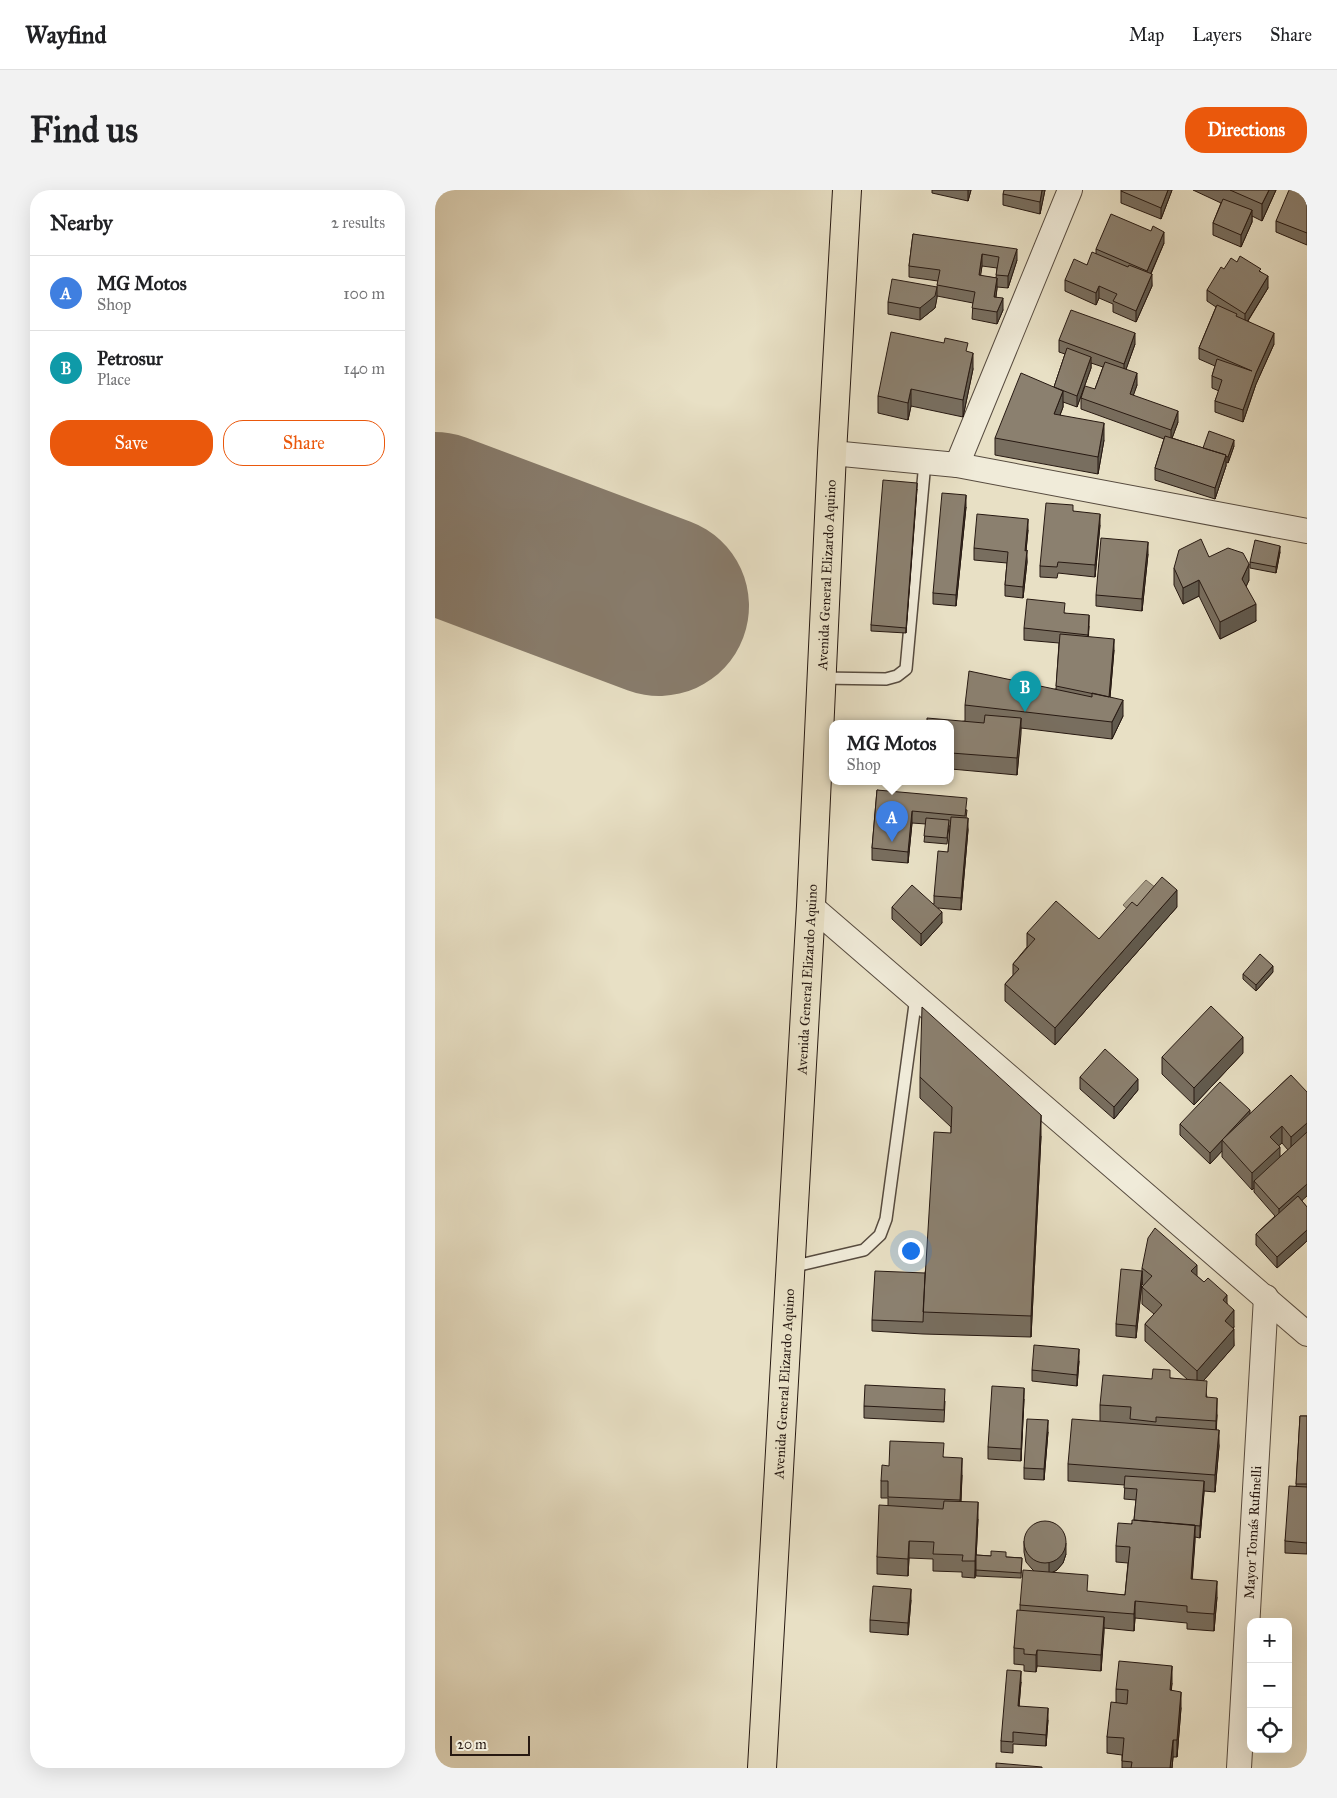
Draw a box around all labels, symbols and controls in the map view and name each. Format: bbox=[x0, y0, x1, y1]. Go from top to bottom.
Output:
text: Wayfind bbox=[25, 20, 107, 50]
text: Map bbox=[1129, 24, 1164, 46]
text: Layers bbox=[1192, 24, 1242, 46]
text: Share bbox=[1270, 24, 1312, 46]
button: Directions bbox=[1185, 107, 1307, 153]
text: Find us bbox=[30, 109, 138, 152]
text: Nearby bbox=[50, 210, 113, 236]
text: 2 results bbox=[331, 213, 385, 232]
text: MG Motos bbox=[97, 272, 187, 295]
text: A bbox=[61, 284, 71, 303]
text: 100 m bbox=[343, 284, 385, 303]
text: Shop bbox=[97, 295, 131, 314]
text: Petrosur bbox=[97, 347, 163, 370]
text: B bbox=[61, 359, 71, 378]
text: 140 m bbox=[344, 359, 385, 378]
text: Place bbox=[97, 370, 131, 389]
button: Save bbox=[50, 420, 213, 466]
button: Share bbox=[223, 420, 385, 466]
street label: Avenida General Elizardo Aquino bbox=[814, 479, 840, 671]
pin: B bbox=[1009, 671, 1041, 712]
popup bbox=[829, 720, 954, 785]
text: MG Motos bbox=[847, 732, 936, 755]
text: Shop bbox=[847, 755, 881, 774]
pin: A bbox=[876, 801, 908, 842]
street label: Avenida General Elizardo Aquino bbox=[793, 884, 821, 1076]
your location bbox=[898, 1238, 924, 1264]
street label: Avenida General Elizardo Aquino bbox=[770, 1288, 798, 1480]
street label: Mayor Tomás Rufinelli bbox=[1241, 1465, 1265, 1600]
map controls bbox=[1247, 1618, 1292, 1753]
button: + bbox=[1247, 1618, 1292, 1663]
button: − bbox=[1247, 1663, 1292, 1708]
button: locate bbox=[1247, 1708, 1292, 1753]
scale bar bbox=[450, 1733, 530, 1756]
text: 20 m bbox=[457, 1736, 487, 1753]

